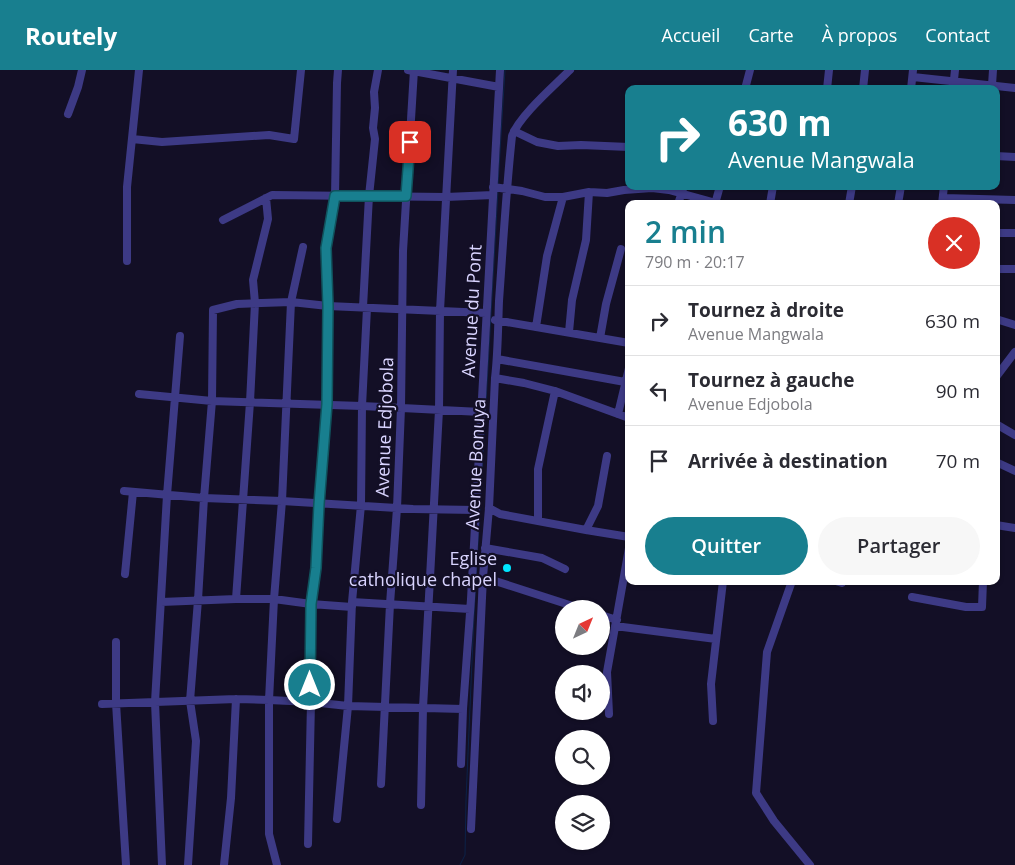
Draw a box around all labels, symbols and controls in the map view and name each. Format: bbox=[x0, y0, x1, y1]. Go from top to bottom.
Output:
text: Routely bbox=[25, 19, 117, 52]
text: Accueil bbox=[662, 23, 720, 47]
text: Carte bbox=[748, 23, 794, 47]
text: À propos bbox=[822, 23, 897, 47]
text: Contact bbox=[925, 23, 990, 47]
text: 630 m bbox=[728, 99, 832, 146]
icon: right bbox=[645, 105, 710, 170]
pin bbox=[389, 121, 431, 163]
icon: arrive bbox=[396, 128, 424, 156]
text: Avenue Mangwala bbox=[728, 144, 915, 174]
text: 2 min bbox=[645, 211, 726, 252]
button: close bbox=[928, 217, 980, 269]
street label: Avenue du Pont bbox=[456, 244, 486, 378]
text: 790 m · 20:17 bbox=[645, 251, 745, 273]
text: Tournez à droite bbox=[688, 297, 844, 323]
icon: right bbox=[645, 307, 673, 335]
text: 630 m bbox=[925, 308, 980, 334]
text: Avenue Mangwala bbox=[688, 323, 824, 345]
street label: Avenue Edjobola bbox=[370, 357, 398, 497]
text: Tournez à gauche bbox=[688, 367, 854, 393]
icon: left bbox=[645, 377, 673, 405]
text: 90 m bbox=[936, 378, 980, 404]
text: Avenue Edjobola bbox=[688, 393, 813, 415]
street label: Avenue Bonuya bbox=[460, 398, 490, 530]
icon: arrive bbox=[645, 447, 673, 475]
text: Arrivée à destination bbox=[688, 448, 888, 474]
text: 70 m bbox=[936, 448, 980, 474]
button: Quitter bbox=[645, 517, 808, 575]
button: Partager bbox=[818, 517, 980, 575]
place label: Eglise catholique chapel bbox=[349, 546, 497, 591]
marker: Eglise catholique chapel bbox=[501, 562, 513, 574]
north arrow bbox=[555, 600, 610, 655]
map controls bbox=[555, 600, 610, 850]
position arrow bbox=[283, 658, 335, 710]
button: sound bbox=[555, 665, 610, 720]
button: search bbox=[555, 730, 610, 785]
button: layers bbox=[555, 795, 610, 850]

